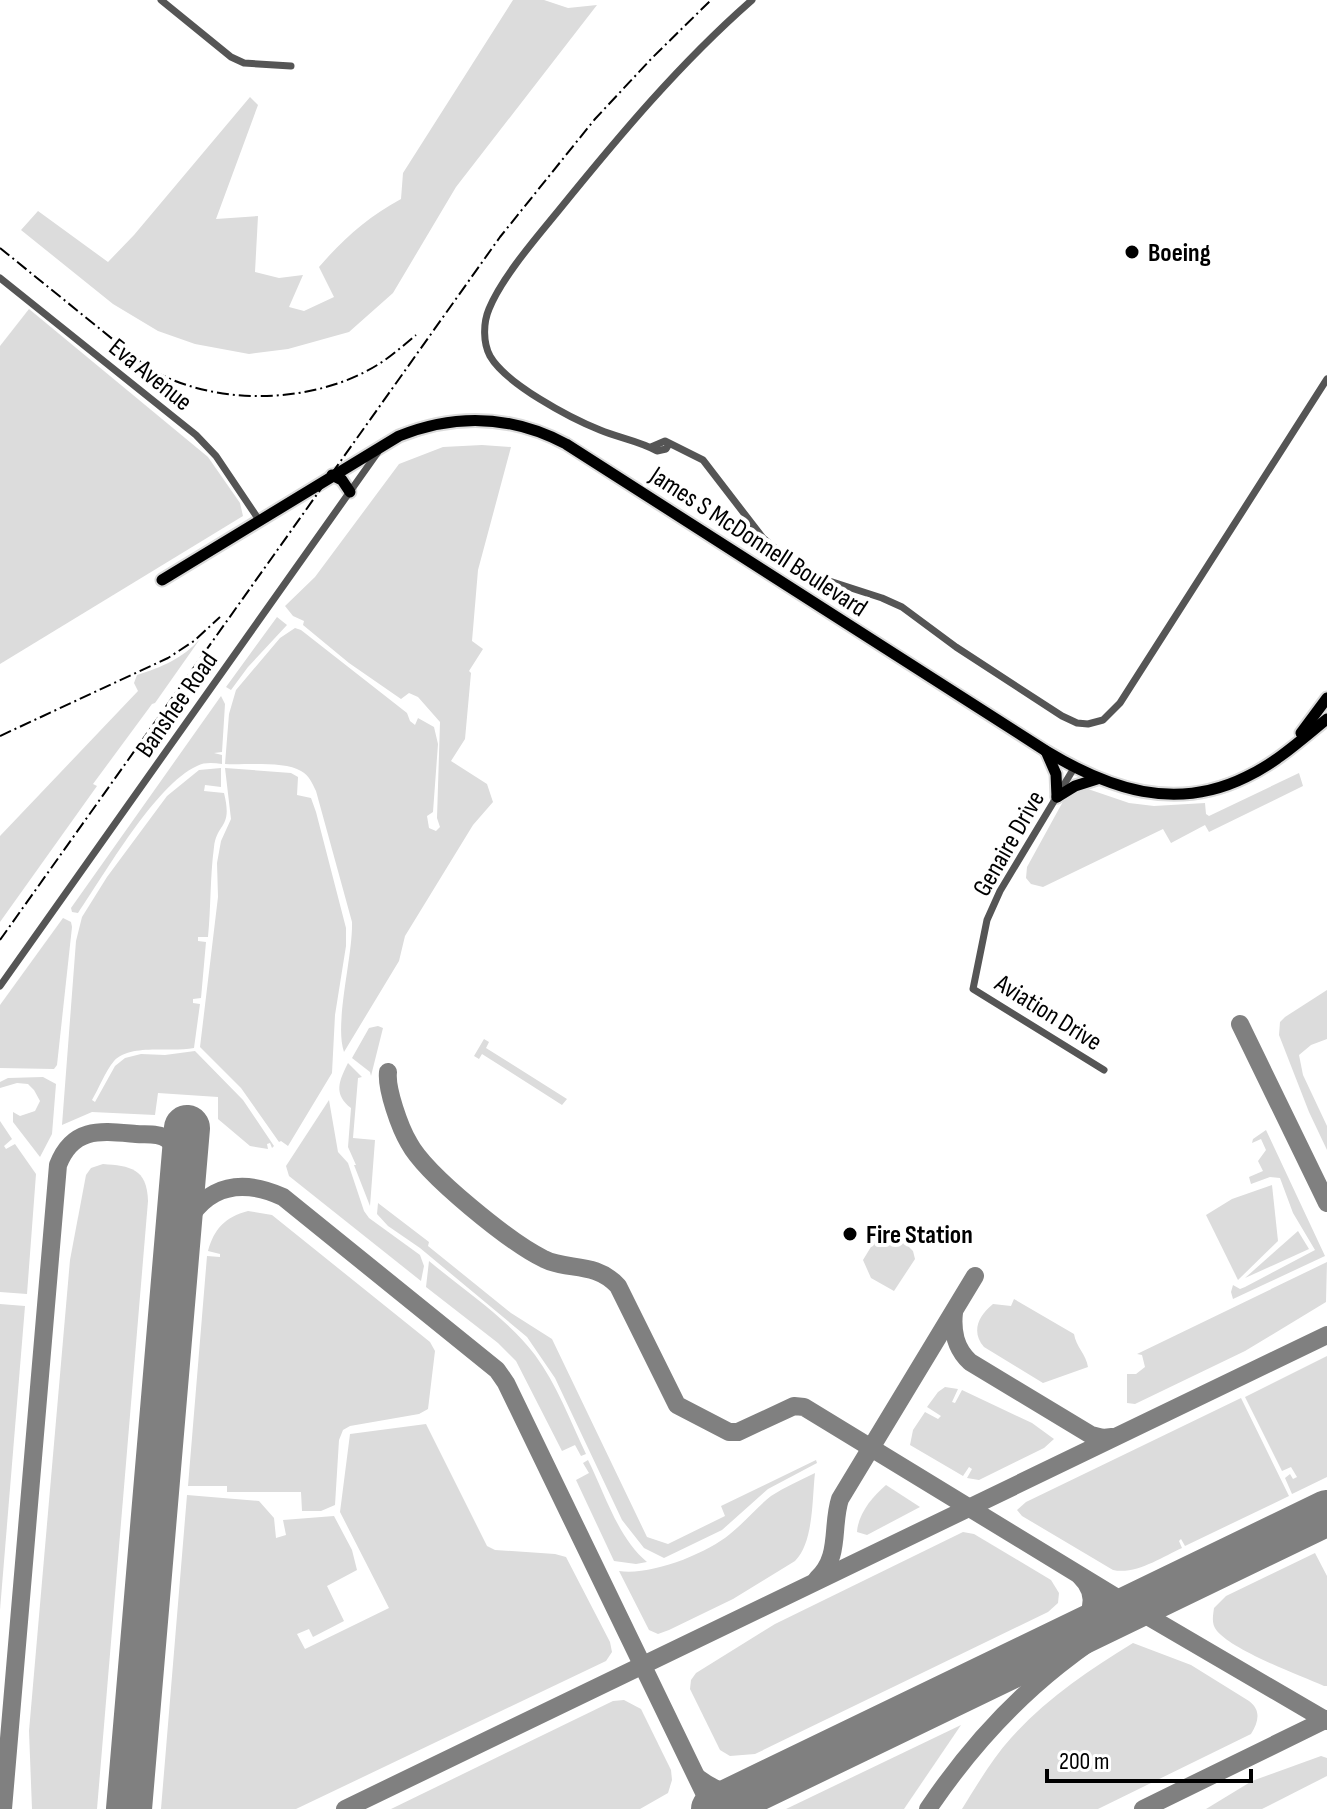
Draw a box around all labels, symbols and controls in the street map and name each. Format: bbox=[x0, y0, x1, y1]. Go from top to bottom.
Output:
place label: Boeing bbox=[1148, 238, 1211, 269]
marker: Boeing bbox=[1123, 243, 1141, 261]
street label: Eva Avenue bbox=[102, 332, 198, 418]
street label: James S McDonnell Boulevard bbox=[643, 460, 873, 624]
street label: Banshee Road bbox=[130, 646, 225, 764]
street label: Genaire Drive bbox=[967, 786, 1052, 902]
street label: Aviation Drive bbox=[988, 968, 1107, 1058]
place label: Fire Station bbox=[866, 1220, 973, 1251]
marker: Fire Station bbox=[841, 1225, 859, 1243]
scale bar bbox=[1047, 1733, 1251, 1783]
text: 200 m bbox=[1059, 1747, 1110, 1776]

